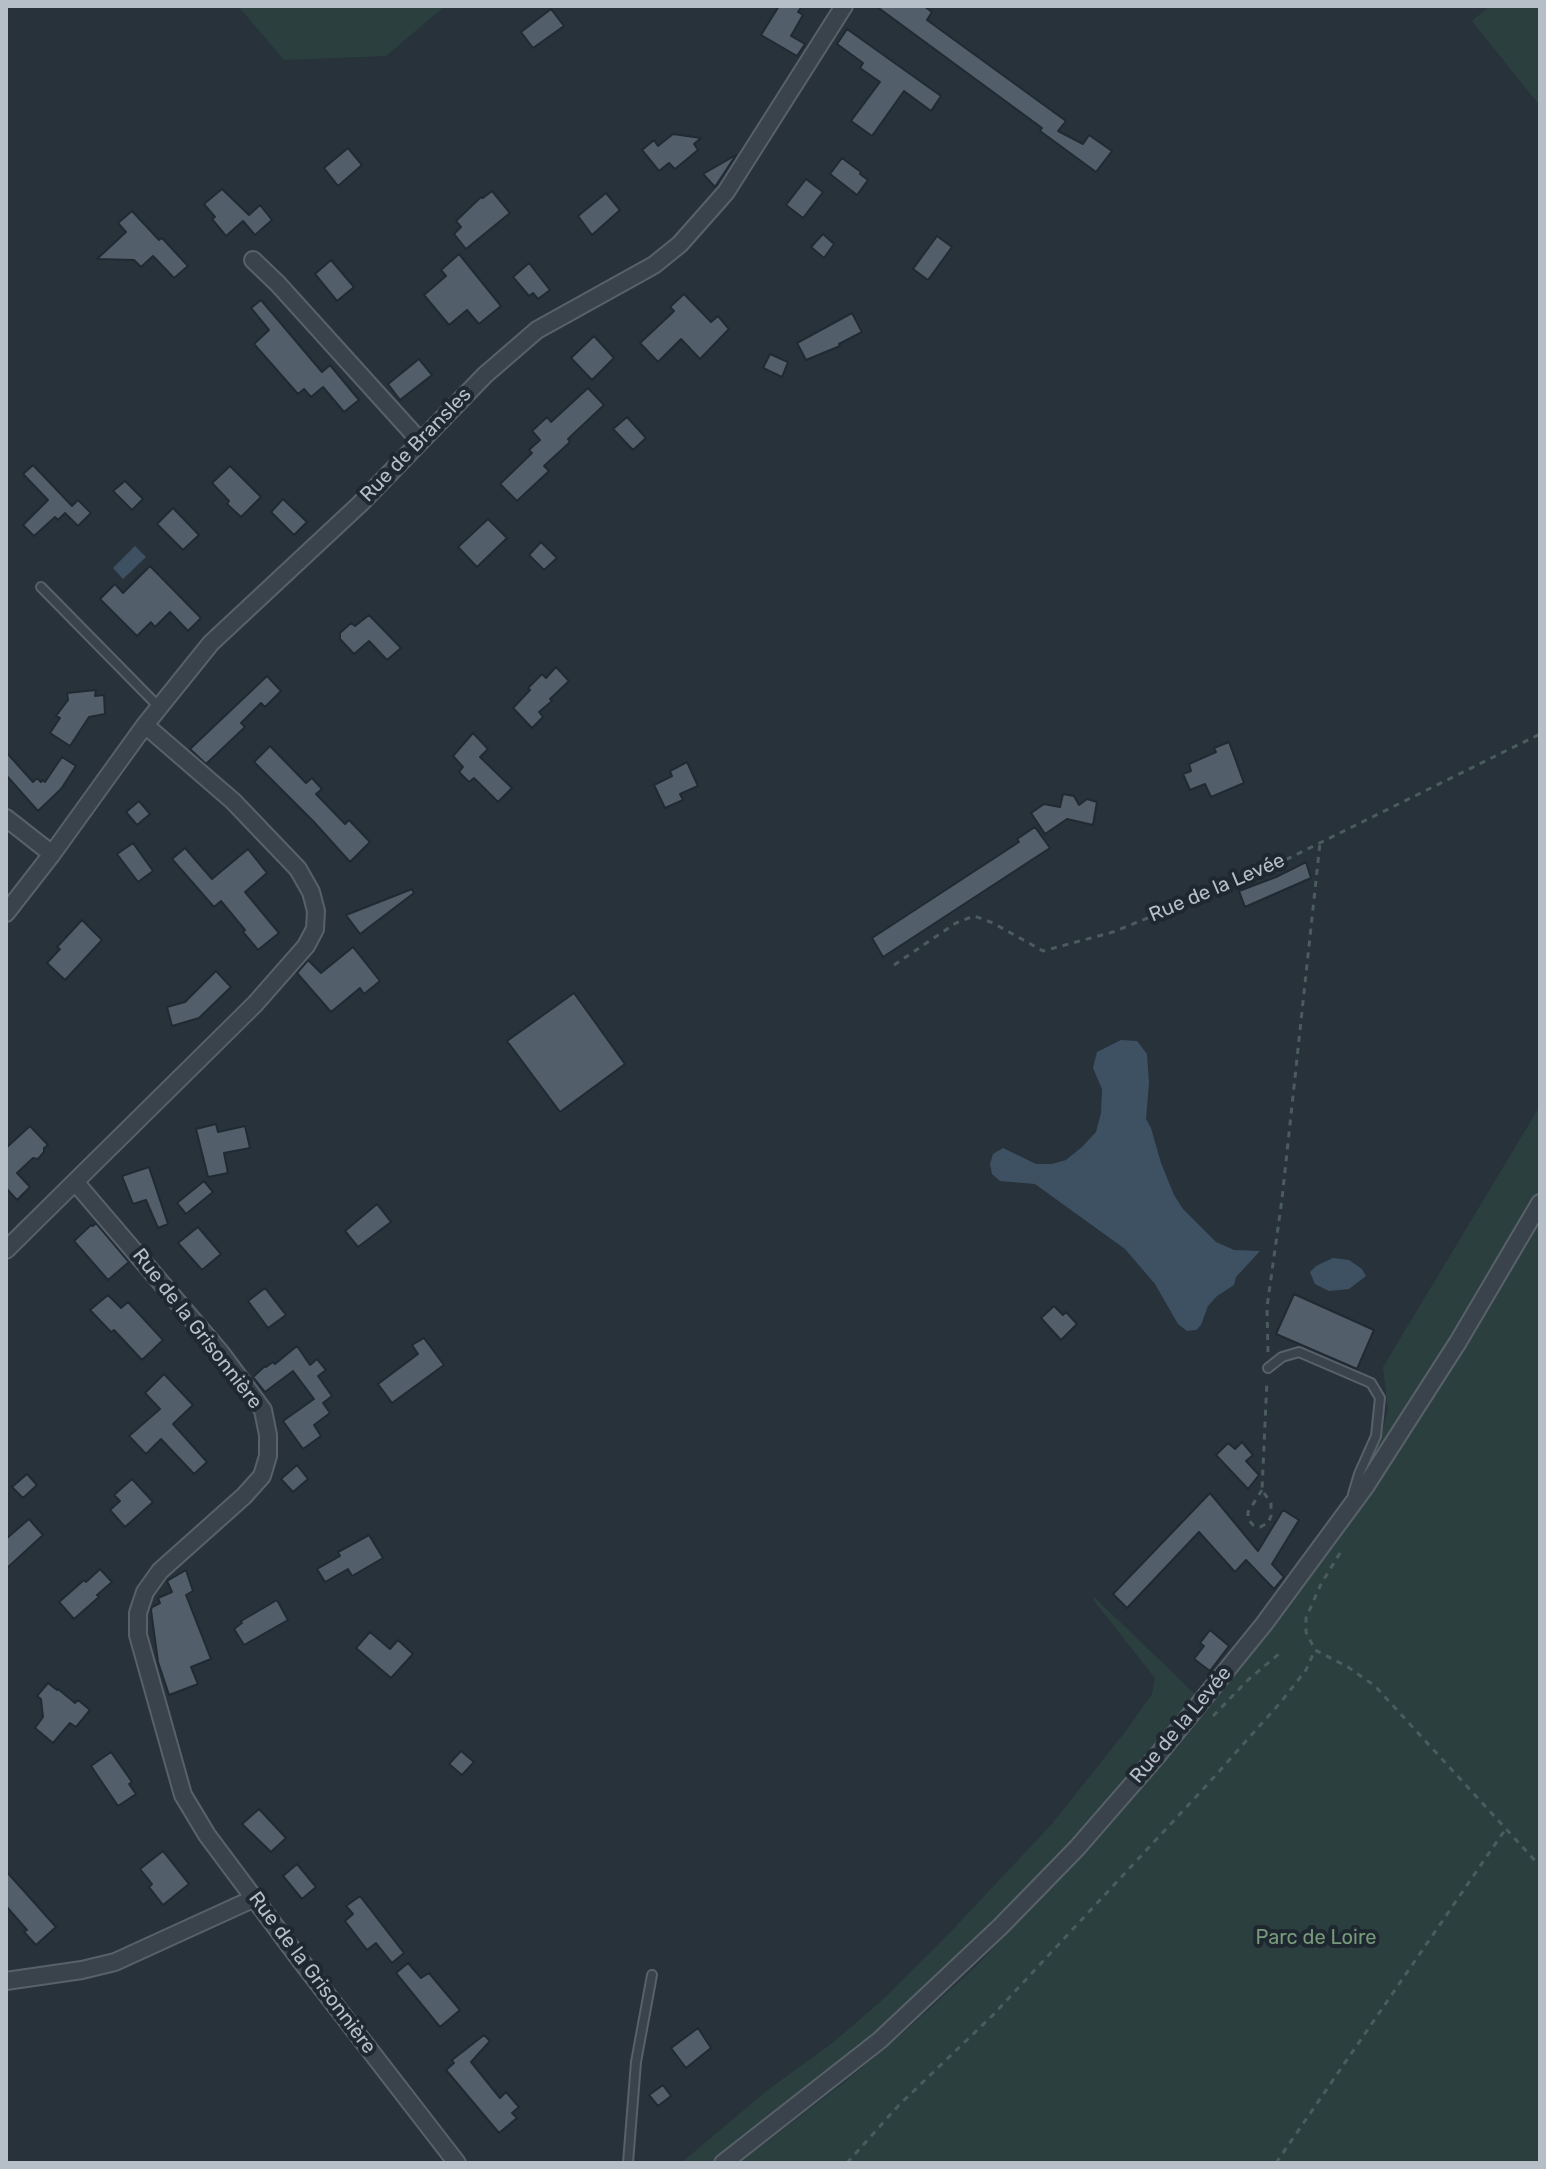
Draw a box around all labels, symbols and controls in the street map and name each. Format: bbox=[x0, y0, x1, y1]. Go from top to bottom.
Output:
street label: Rue de Bransles bbox=[355, 383, 477, 507]
street label: Rue de la Levée bbox=[1146, 849, 1288, 927]
street label: Rue de la Grisonnière bbox=[127, 1244, 267, 1414]
street label: Rue de la Levée bbox=[1125, 1662, 1237, 1788]
street label: Rue de la Grisonnière bbox=[243, 1887, 381, 2059]
park label: Parc de Loire bbox=[1255, 1926, 1377, 1950]

